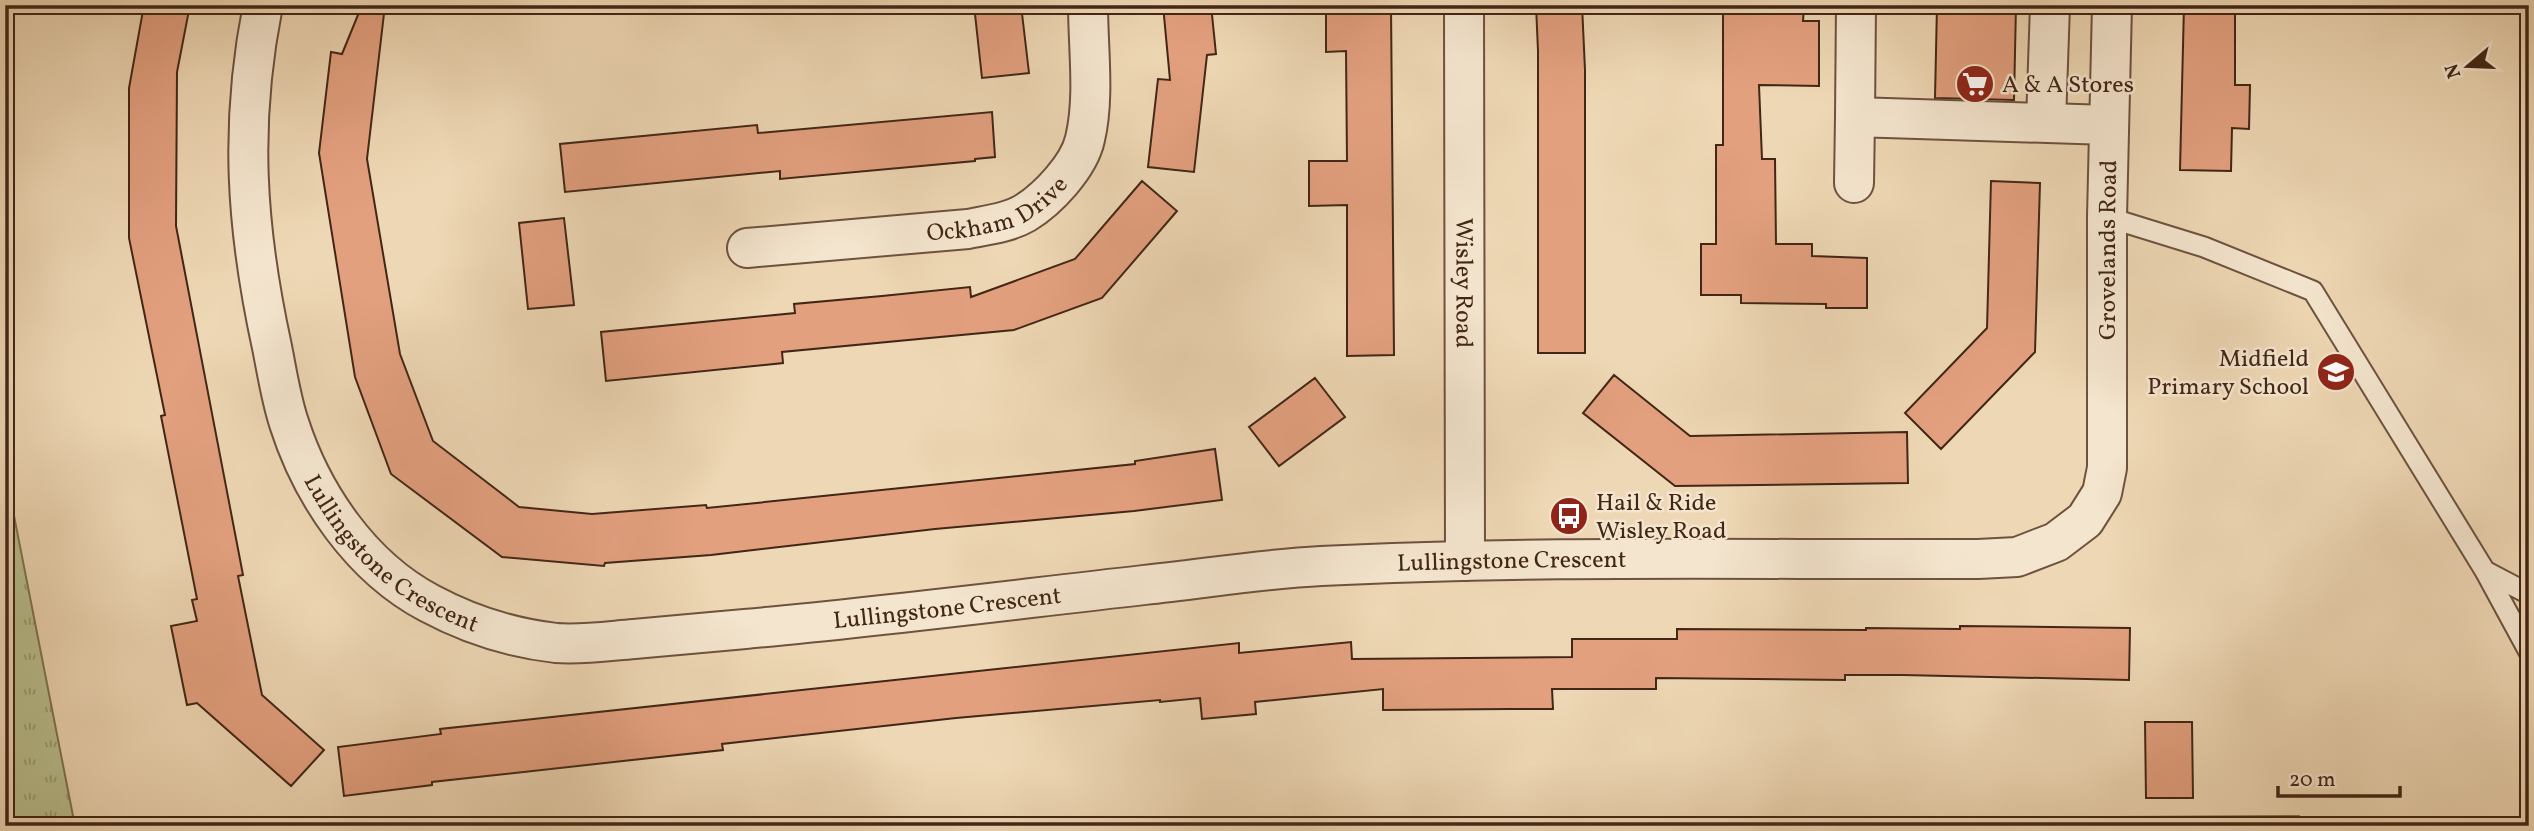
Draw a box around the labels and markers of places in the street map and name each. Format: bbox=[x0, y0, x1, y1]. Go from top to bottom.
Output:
supermarket icon: A & A Stores bbox=[1954, 63, 1996, 105]
place label: A & A Stores bbox=[2002, 69, 2134, 103]
place label: Midfield Primary School bbox=[2147, 343, 2309, 405]
school or university icon: Midfield Primary School bbox=[2315, 351, 2357, 393]
place label: Hail & Ride Wisley Road bbox=[1596, 487, 1726, 549]
bus stop icon: Hail & Ride Wisley Road bbox=[1548, 495, 1590, 537]

